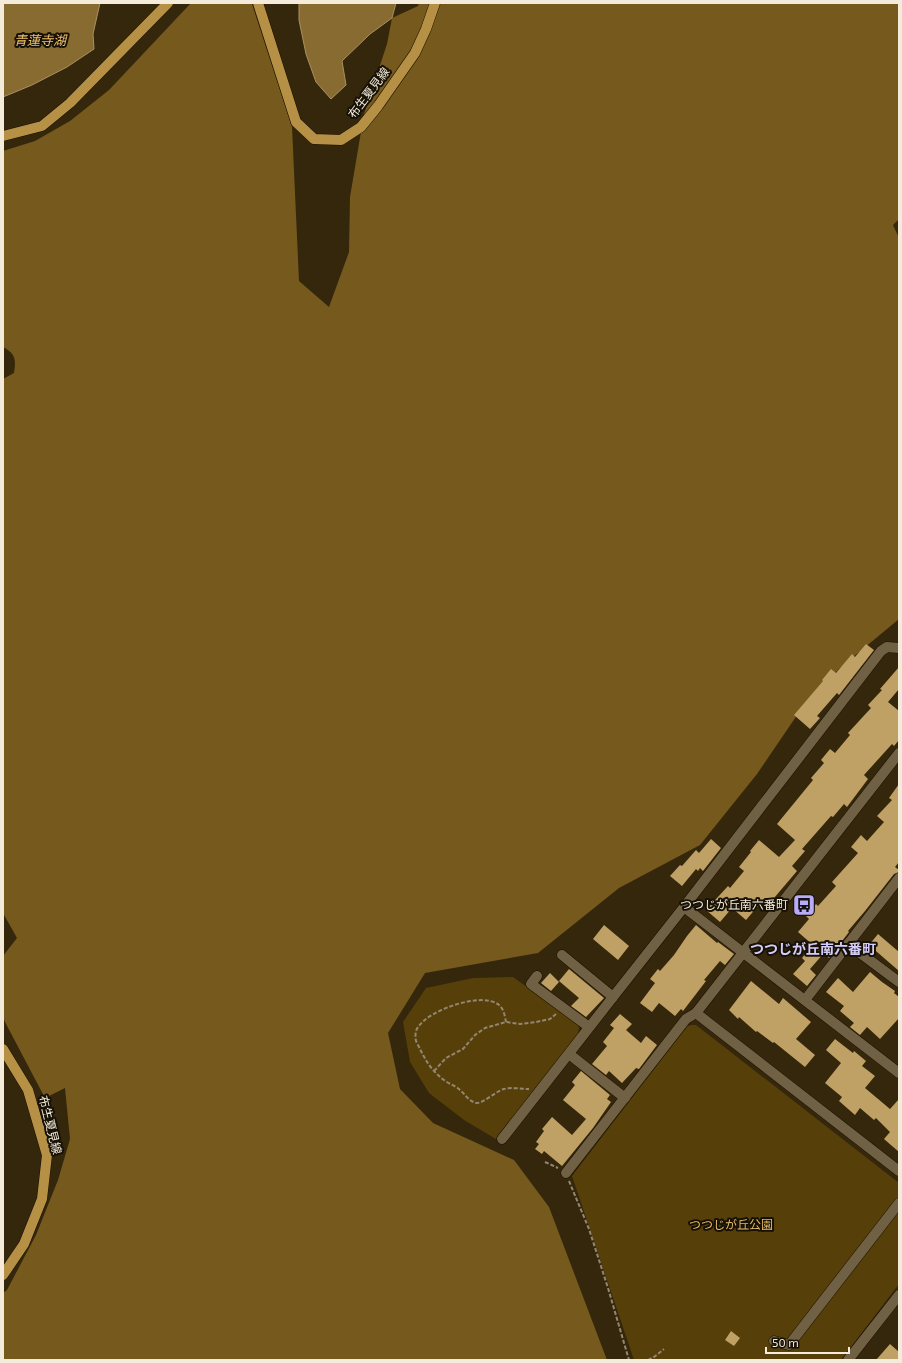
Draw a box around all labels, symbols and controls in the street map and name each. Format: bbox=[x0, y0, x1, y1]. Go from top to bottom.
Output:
water label: 青蓮寺湖 bbox=[14, 32, 68, 48]
street label: 布生夏見線 bbox=[345, 64, 392, 121]
bus stop icon: つつじが丘南六番町 bbox=[791, 892, 817, 918]
place label: つつじが丘南六番町 bbox=[680, 897, 788, 911]
district label: つつじが丘南六番町 bbox=[750, 940, 876, 957]
street label: 布生夏見線 bbox=[37, 1094, 65, 1156]
park label: つつじが丘公園 bbox=[689, 1217, 773, 1231]
scale bar bbox=[766, 1329, 849, 1355]
text: 50 m bbox=[772, 1335, 799, 1349]

